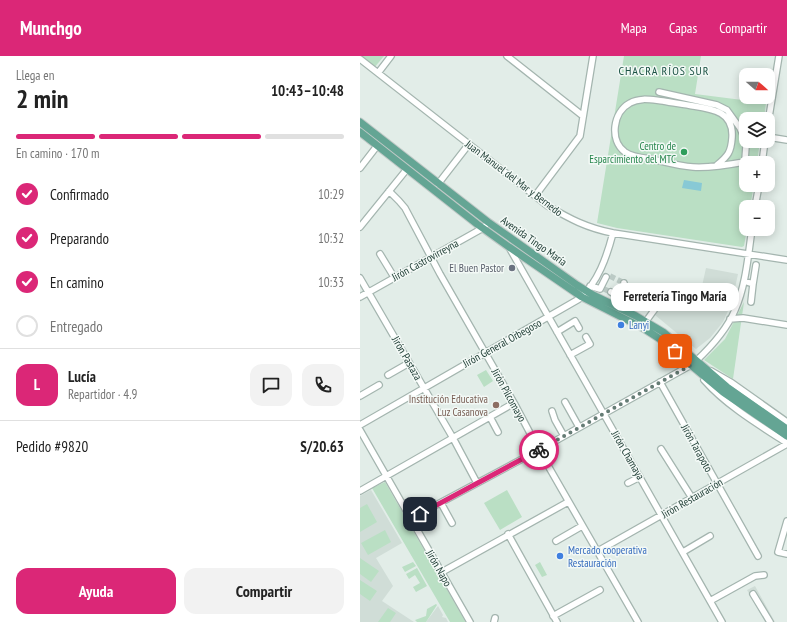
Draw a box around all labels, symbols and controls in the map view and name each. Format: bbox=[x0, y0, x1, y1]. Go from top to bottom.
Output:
text: Munchgo bbox=[20, 16, 82, 40]
text: Mapa bbox=[621, 19, 647, 37]
text: Capas bbox=[669, 19, 697, 37]
text: Compartir bbox=[719, 19, 767, 37]
district label: CHACRA RÍOS SUR bbox=[618, 63, 710, 78]
text: Llega en bbox=[16, 67, 54, 84]
north arrow bbox=[739, 68, 775, 104]
map controls bbox=[739, 68, 775, 236]
text: 10:43–10:48 bbox=[271, 81, 344, 100]
text: 2 min bbox=[16, 82, 69, 115]
button: layers bbox=[739, 112, 775, 148]
street label: Juan Manuel del Mar y Bernedo bbox=[462, 136, 566, 219]
place label: Centro de Esparcimiento del MTC bbox=[589, 139, 676, 166]
text: En camino · 170 m bbox=[16, 145, 100, 162]
marker: Centro de Esparcimiento del MTC bbox=[679, 147, 689, 157]
button: + bbox=[739, 156, 775, 192]
icon: check bbox=[16, 183, 38, 205]
text: Confirmado bbox=[50, 185, 109, 204]
text: 10:29 bbox=[318, 186, 344, 203]
button: − bbox=[739, 200, 775, 236]
street label: Avenida Tingo María bbox=[498, 213, 570, 269]
icon: check bbox=[16, 227, 38, 249]
text: Preparando bbox=[50, 229, 109, 248]
text: 10:32 bbox=[318, 230, 344, 247]
street label: Jirón Castrovirreyna bbox=[388, 236, 461, 285]
place label: El Buen Pastor bbox=[449, 261, 504, 275]
marker: El Buen Pastor bbox=[507, 263, 517, 273]
icon: check bbox=[16, 271, 38, 293]
text: En camino bbox=[50, 273, 104, 292]
text: 10:33 bbox=[318, 274, 344, 291]
callout: Ferretería Tingo María bbox=[611, 283, 739, 311]
text: Ferretería Tingo María bbox=[623, 288, 727, 305]
street label: Jirón General Orbegoso bbox=[459, 315, 544, 371]
text: Entregado bbox=[50, 317, 103, 336]
place label: Lanyi bbox=[629, 318, 649, 332]
marker: Lanyi bbox=[616, 320, 626, 330]
street label: Jirón Pastaza bbox=[388, 333, 425, 383]
pin bbox=[658, 334, 692, 368]
icon: bag bbox=[664, 340, 686, 362]
button: chat bbox=[250, 364, 292, 406]
button: phone bbox=[302, 364, 344, 406]
street label: Jirón Pilcomayo bbox=[488, 365, 529, 424]
text: Lucía bbox=[68, 367, 96, 386]
text: L bbox=[34, 375, 40, 394]
text: Repartidor · 4.9 bbox=[68, 386, 137, 403]
place label: Institución Educativa Luz Casanova bbox=[409, 392, 488, 419]
marker: Institución Educativa Luz Casanova bbox=[491, 400, 501, 410]
street label: Jirón Tarapoto bbox=[678, 421, 716, 475]
street label: Jirón Chamaya bbox=[608, 427, 648, 482]
courier bbox=[519, 430, 559, 470]
text: Pedido #9820 bbox=[16, 437, 88, 456]
text: S/20.63 bbox=[300, 437, 344, 456]
icon: bike bbox=[528, 439, 550, 461]
street label: Jirón Restauración bbox=[658, 475, 725, 522]
pin bbox=[403, 497, 437, 531]
icon: home bbox=[409, 503, 431, 525]
place label: Mercado cooperativa Restauración bbox=[568, 543, 647, 570]
street label: Jirón Napo bbox=[422, 546, 455, 589]
marker: Mercado cooperativa Restauración bbox=[555, 551, 565, 561]
button: Ayuda bbox=[16, 568, 176, 614]
button: Compartir bbox=[184, 568, 344, 614]

